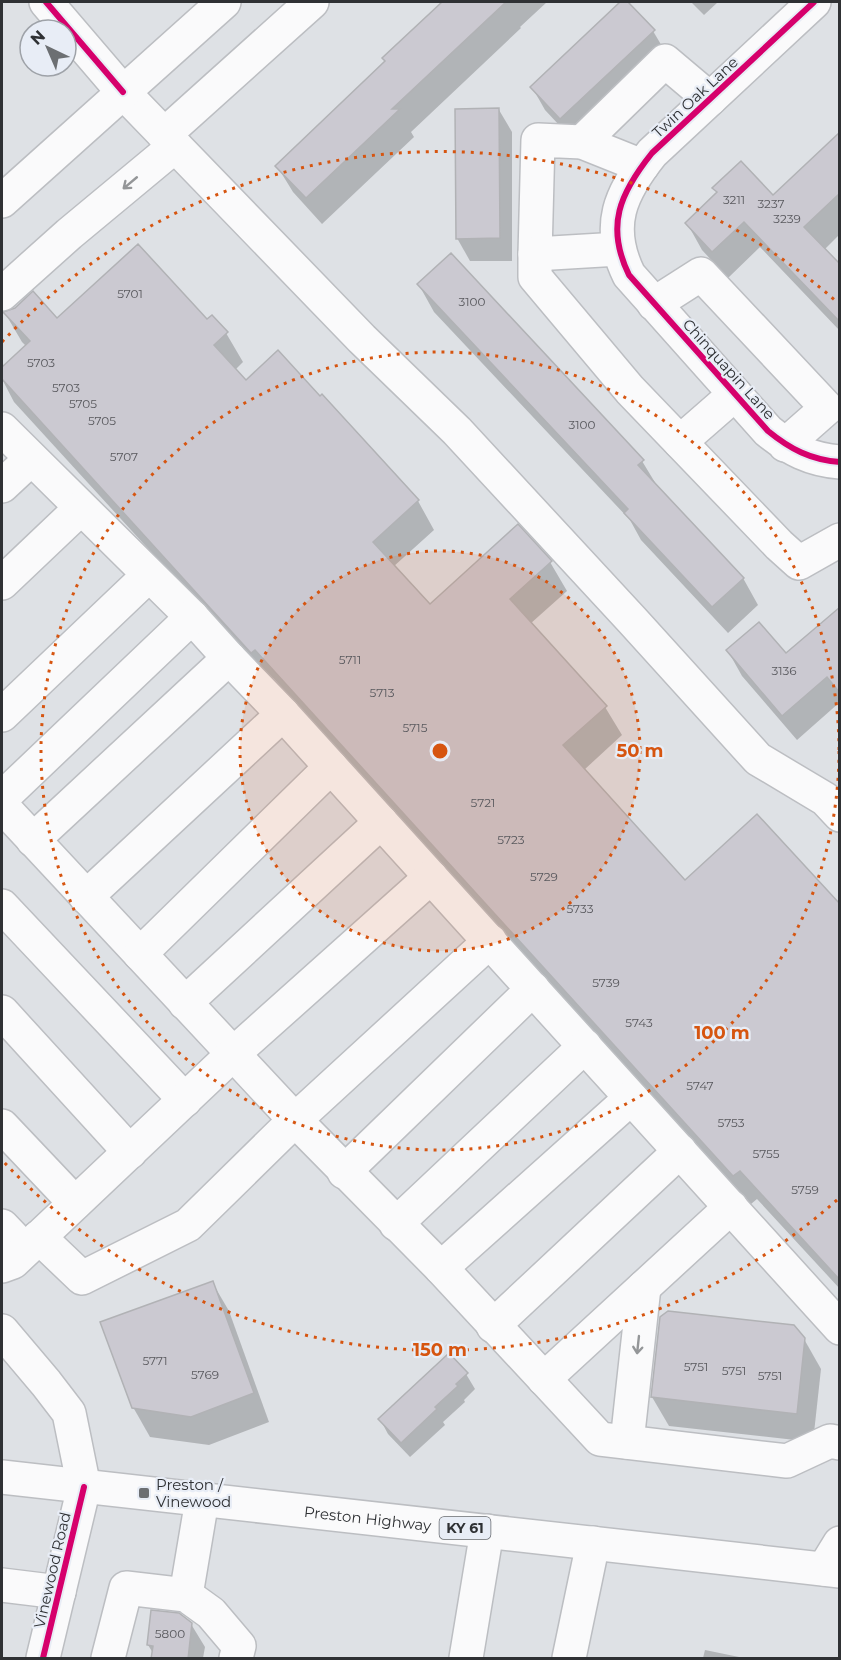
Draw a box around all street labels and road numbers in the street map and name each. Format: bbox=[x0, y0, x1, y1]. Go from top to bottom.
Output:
street label: Twin Oak Lane bbox=[648, 52, 742, 142]
street label: Chinquapin Lane bbox=[679, 315, 779, 423]
street label: Preston Highway bbox=[303, 1501, 433, 1535]
street label: Vinewood Road bbox=[29, 1510, 75, 1630]
road number: KY 61 bbox=[440, 1517, 490, 1539]

